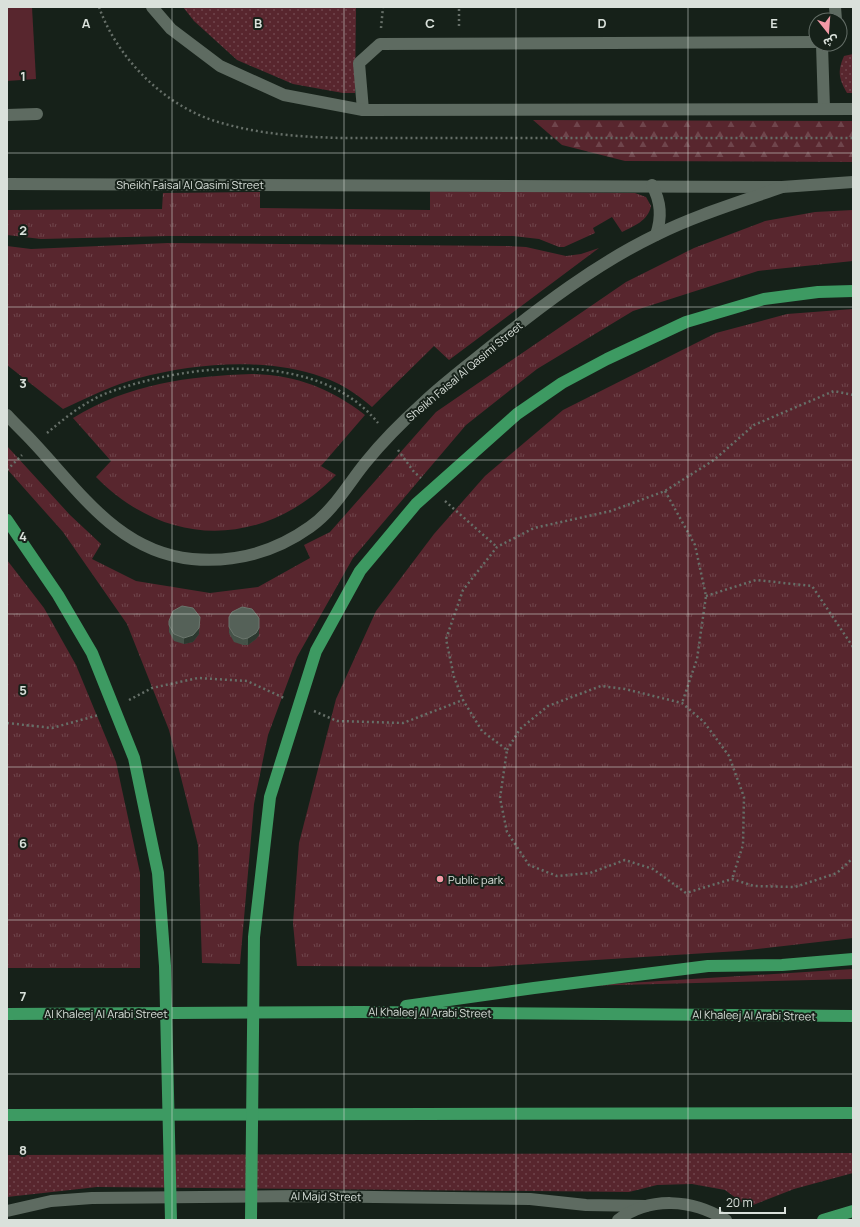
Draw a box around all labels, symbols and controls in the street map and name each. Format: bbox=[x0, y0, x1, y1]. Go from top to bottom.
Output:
north arrow bbox=[808, 12, 848, 52]
text: A bbox=[82, 14, 91, 32]
text: B bbox=[254, 14, 262, 32]
text: C bbox=[425, 14, 435, 32]
text: D bbox=[597, 14, 607, 32]
text: E bbox=[770, 14, 778, 32]
text: ش bbox=[822, 33, 840, 51]
text: 1 bbox=[20, 67, 26, 85]
street label: Sheikh Faisal Al Qasimi Street bbox=[116, 177, 264, 192]
text: 2 bbox=[19, 221, 27, 239]
street label: Sheikh Faisal Al Qasimi Street bbox=[403, 318, 525, 424]
text: 3 bbox=[19, 374, 27, 392]
text: 4 bbox=[19, 527, 27, 545]
text: 5 bbox=[19, 681, 27, 699]
text: 6 bbox=[19, 834, 27, 852]
place label: Public park bbox=[448, 872, 504, 887]
marker: Public park bbox=[435, 874, 445, 884]
text: 7 bbox=[20, 987, 27, 1005]
street label: Al Khaleej Al Arabi Street bbox=[368, 1003, 492, 1021]
street label: Al Khaleej Al Arabi Street bbox=[44, 1006, 168, 1021]
street label: Al Khaleej Al Arabi Street bbox=[692, 1006, 816, 1024]
text: 8 bbox=[19, 1141, 27, 1159]
street label: Al Majd Street bbox=[290, 1188, 362, 1204]
scale bar bbox=[720, 1189, 785, 1215]
text: 20 m bbox=[726, 1194, 753, 1211]

